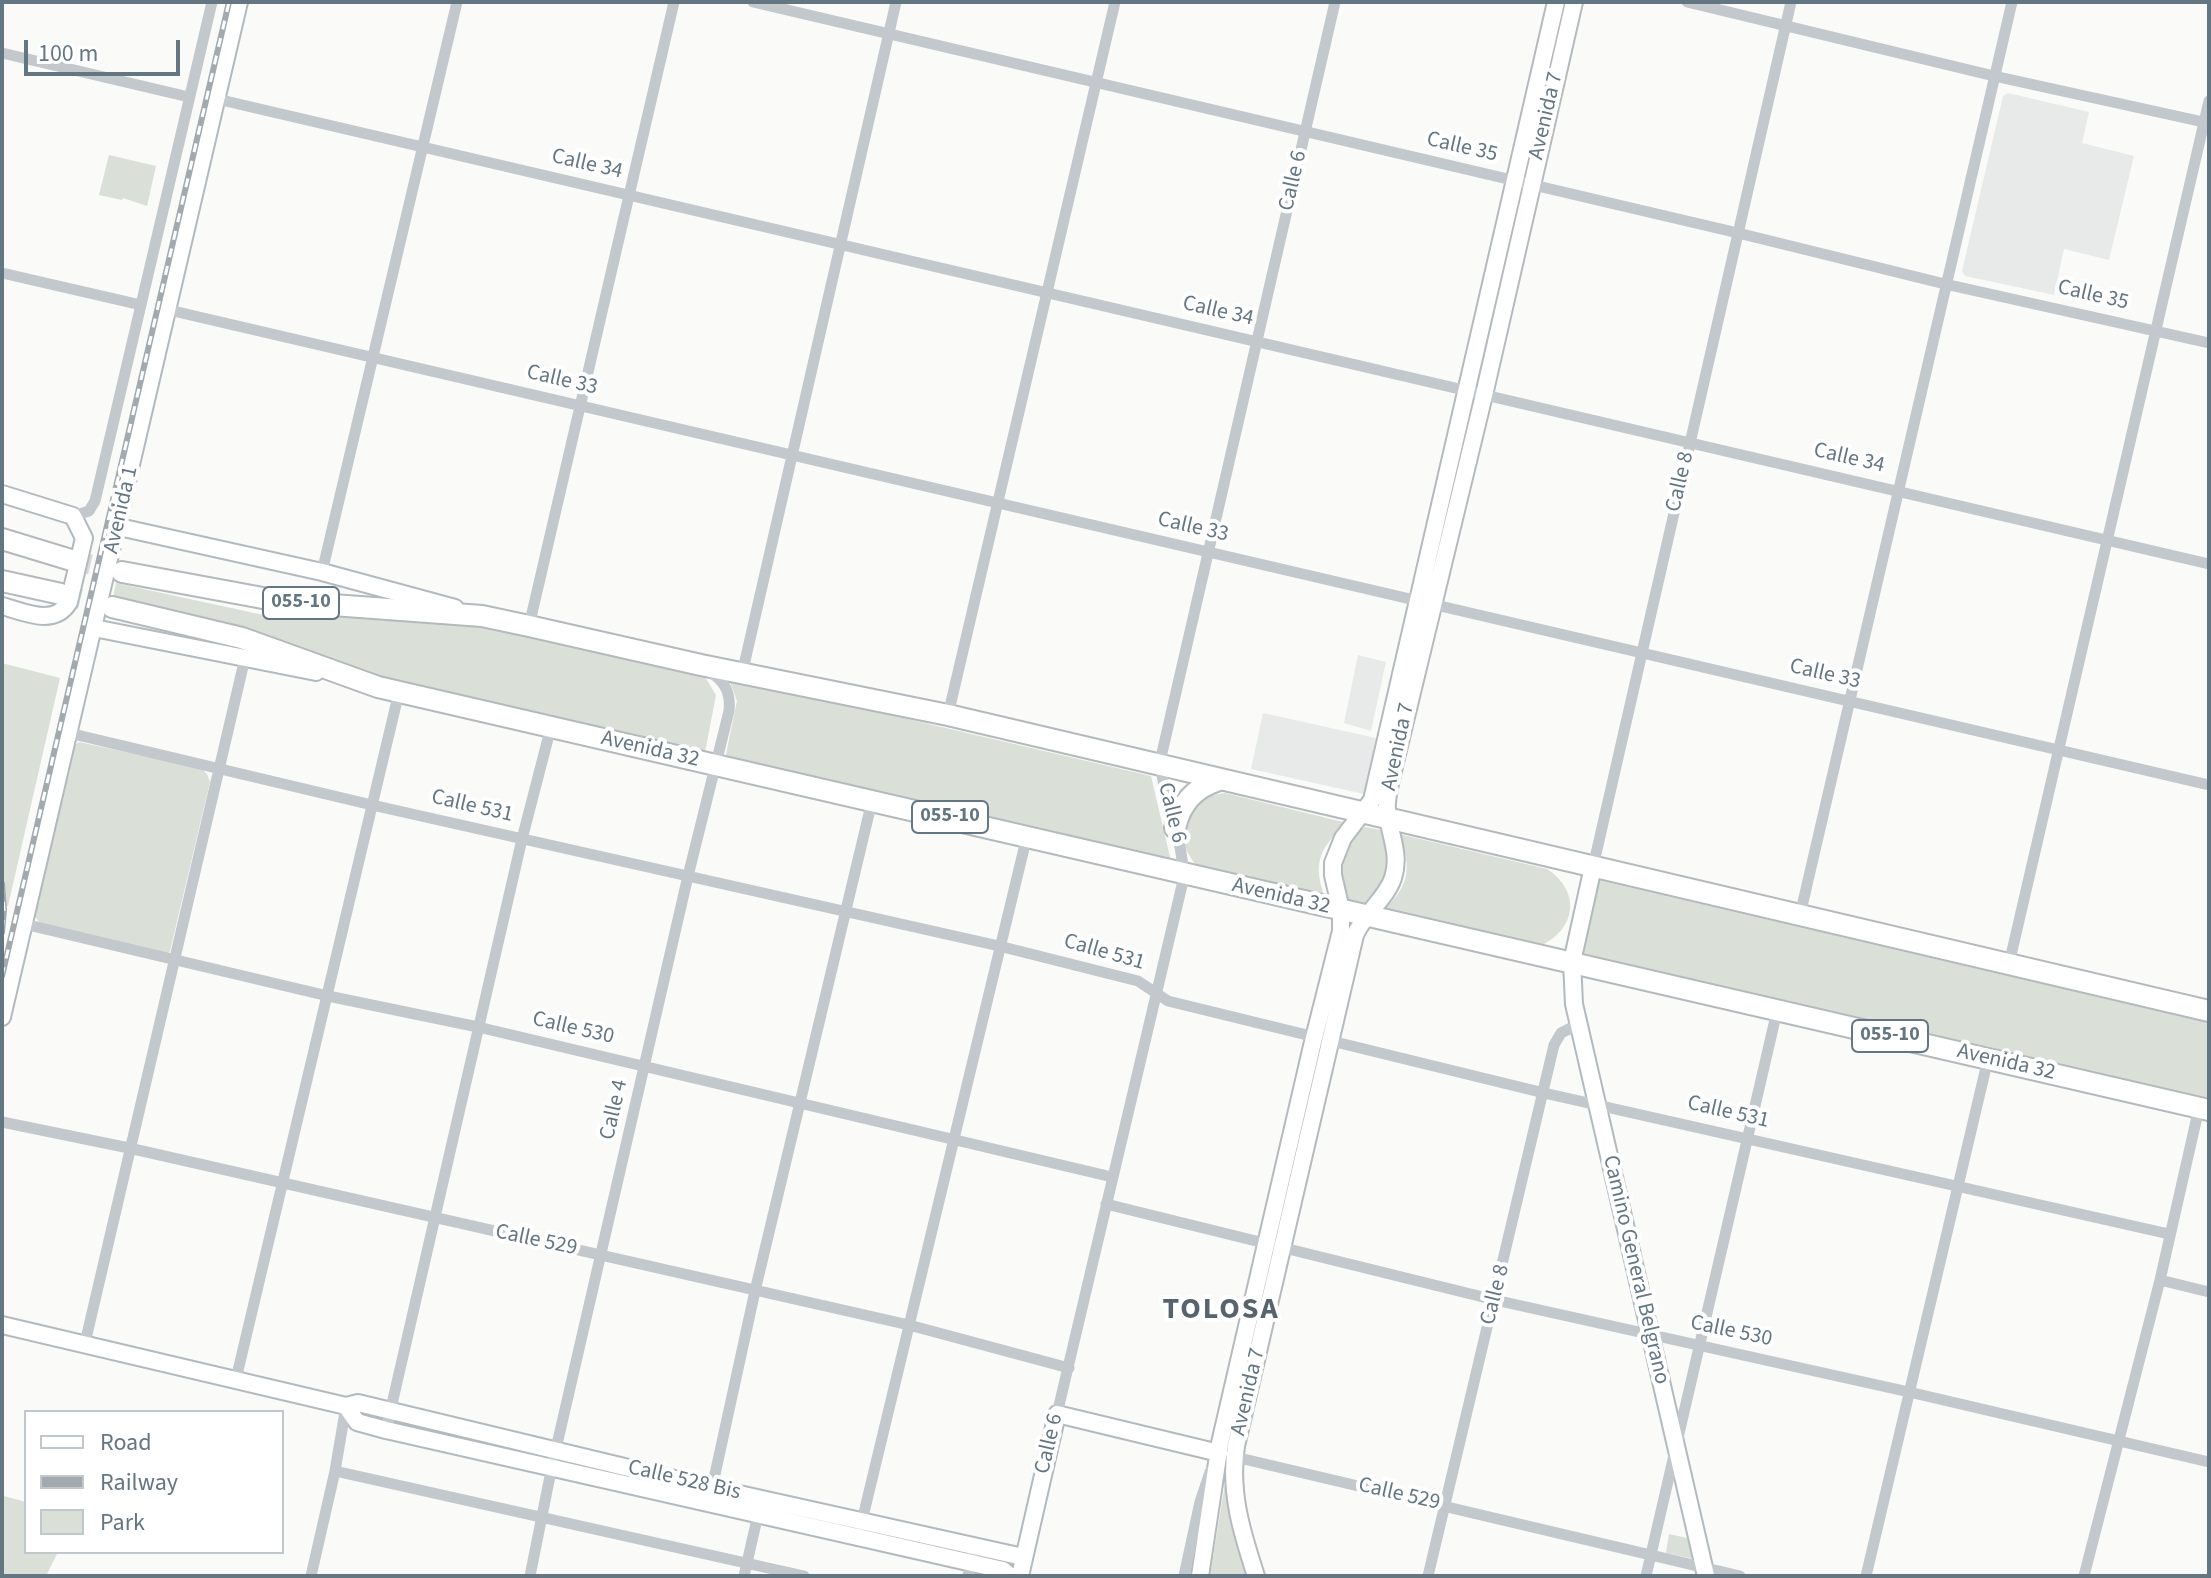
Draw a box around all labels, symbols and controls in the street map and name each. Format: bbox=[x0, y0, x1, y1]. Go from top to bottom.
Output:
scale bar bbox=[28, 24, 184, 74]
text: 100 m bbox=[38, 36, 98, 71]
street label: Avenida 7 bbox=[1524, 70, 1570, 162]
street label: Calle 35 bbox=[1424, 127, 1500, 169]
street label: Calle 34 bbox=[549, 144, 625, 186]
street label: Calle 6 bbox=[1274, 148, 1314, 214]
street label: Calle 35 bbox=[2055, 275, 2131, 317]
street label: Calle 34 bbox=[1180, 291, 1256, 333]
street label: Calle 33 bbox=[524, 360, 600, 402]
street label: Calle 34 bbox=[1811, 438, 1887, 480]
street label: Calle 8 bbox=[1661, 449, 1701, 515]
street label: Avenida 1 bbox=[99, 464, 145, 556]
street label: Calle 33 bbox=[1155, 507, 1231, 549]
road number: 055-10 bbox=[263, 587, 339, 619]
street label: Calle 33 bbox=[1787, 654, 1863, 696]
street label: Avenida 7 bbox=[1377, 701, 1421, 793]
street label: Avenida 32 bbox=[598, 726, 702, 774]
street label: Calle 6 bbox=[1151, 780, 1191, 846]
street label: Calle 531 bbox=[429, 785, 515, 829]
road number: 055-10 bbox=[912, 801, 988, 833]
street label: Avenida 32 bbox=[1229, 873, 1333, 921]
street label: Calle 531 bbox=[1060, 929, 1148, 977]
street label: Calle 530 bbox=[530, 1007, 616, 1051]
road number: 055-10 bbox=[1852, 1020, 1928, 1052]
street label: Avenida 32 bbox=[1954, 1039, 2058, 1087]
street label: Calle 4 bbox=[595, 1077, 635, 1143]
street label: Calle 531 bbox=[1685, 1091, 1771, 1135]
street label: Camino General Belgrano bbox=[1596, 1153, 1674, 1387]
street label: Calle 529 bbox=[493, 1219, 579, 1263]
street label: Calle 8 bbox=[1476, 1262, 1516, 1328]
district label: TOLOSA bbox=[1162, 1293, 1280, 1329]
street label: Calle 530 bbox=[1688, 1310, 1774, 1354]
street label: Avenida 7 bbox=[1226, 1346, 1272, 1438]
legend bbox=[24, 1410, 284, 1554]
street label: Calle 6 bbox=[1030, 1411, 1070, 1477]
text: Road bbox=[100, 1425, 152, 1460]
street label: Calle 528 Bis bbox=[625, 1455, 743, 1507]
text: Railway bbox=[100, 1465, 178, 1500]
street label: Calle 529 bbox=[1356, 1473, 1442, 1517]
text: Park bbox=[100, 1505, 145, 1540]

